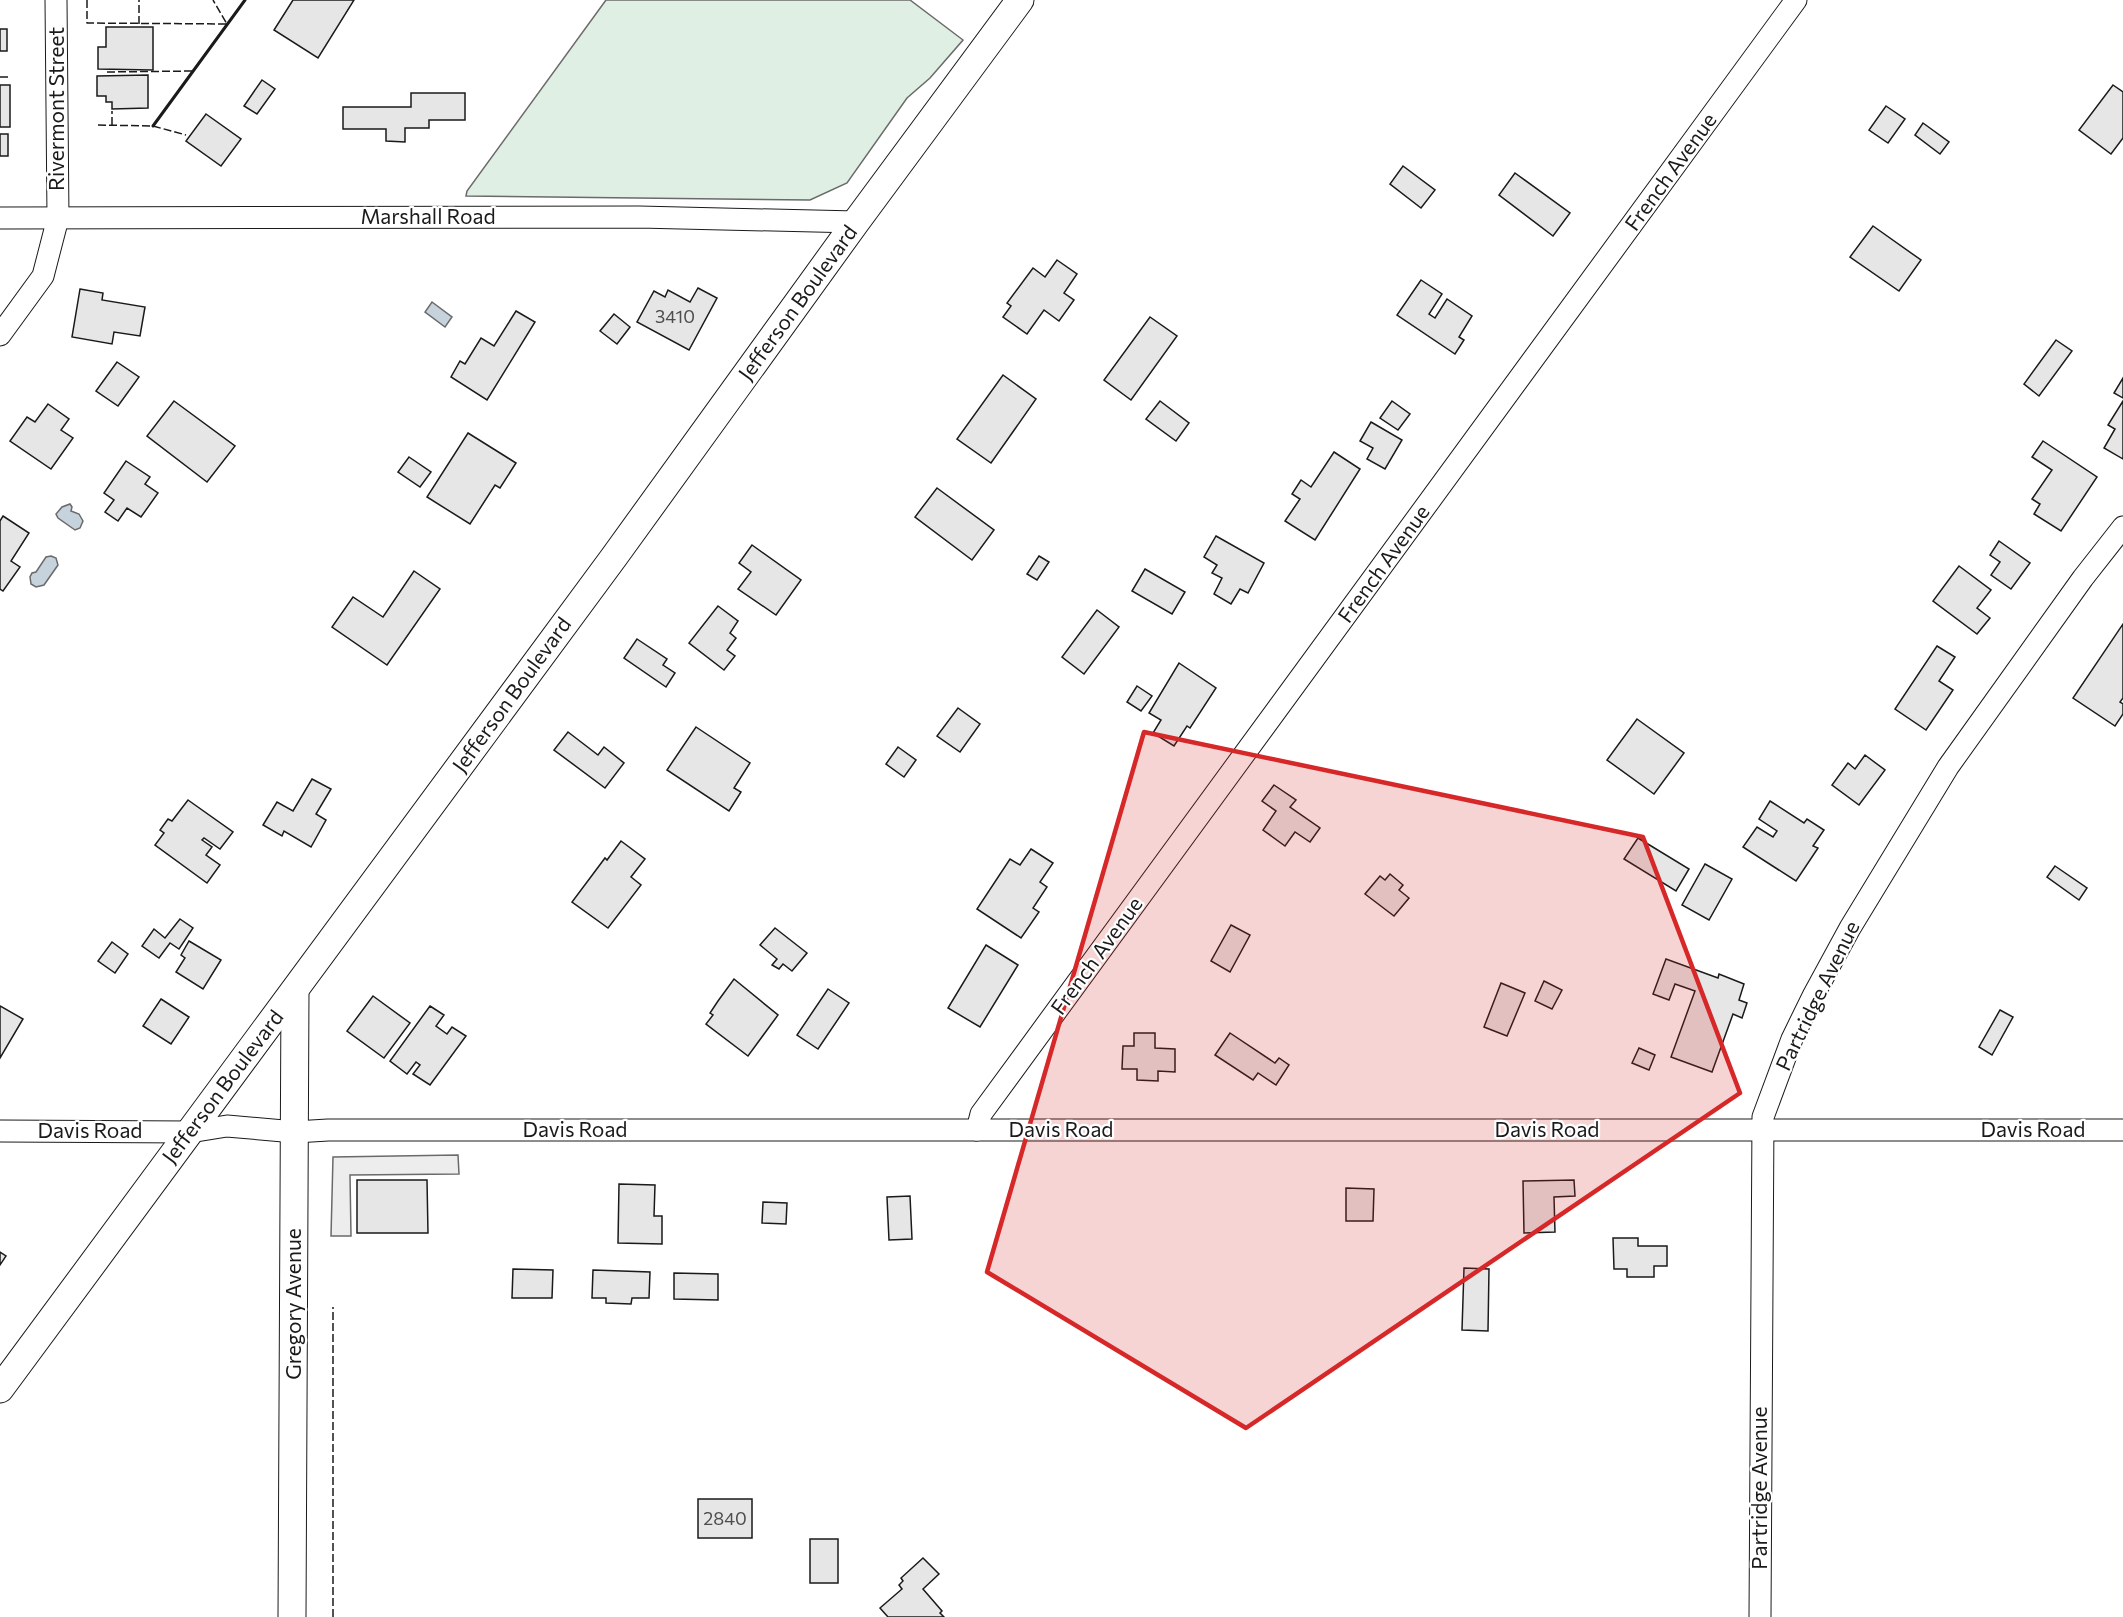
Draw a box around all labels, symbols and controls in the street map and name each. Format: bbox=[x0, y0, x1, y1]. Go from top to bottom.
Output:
street label: Rivermont Street bbox=[43, 27, 68, 191]
street label: French Avenue bbox=[1619, 107, 1721, 235]
street label: Marshall Road bbox=[360, 203, 496, 228]
street label: Jefferson Boulevard bbox=[732, 220, 861, 385]
house number: 3410 bbox=[655, 305, 695, 327]
street label: French Avenue bbox=[1332, 499, 1434, 627]
street label: Jefferson Boulevard bbox=[446, 612, 575, 777]
street label: French Avenue bbox=[1045, 891, 1147, 1019]
street label: Partridge Avenue bbox=[1770, 916, 1864, 1074]
street label: Jefferson Boulevard bbox=[156, 1004, 288, 1168]
street label: Davis Road bbox=[523, 1116, 628, 1141]
street label: Davis Road bbox=[1009, 1116, 1114, 1141]
street label: Davis Road bbox=[1495, 1116, 1600, 1141]
street label: Davis Road bbox=[1981, 1116, 2086, 1141]
street label: Davis Road bbox=[38, 1117, 143, 1142]
street label: Gregory Avenue bbox=[280, 1228, 305, 1380]
street label: Partridge Avenue bbox=[1746, 1406, 1771, 1570]
house number: 2840 bbox=[703, 1507, 747, 1529]

